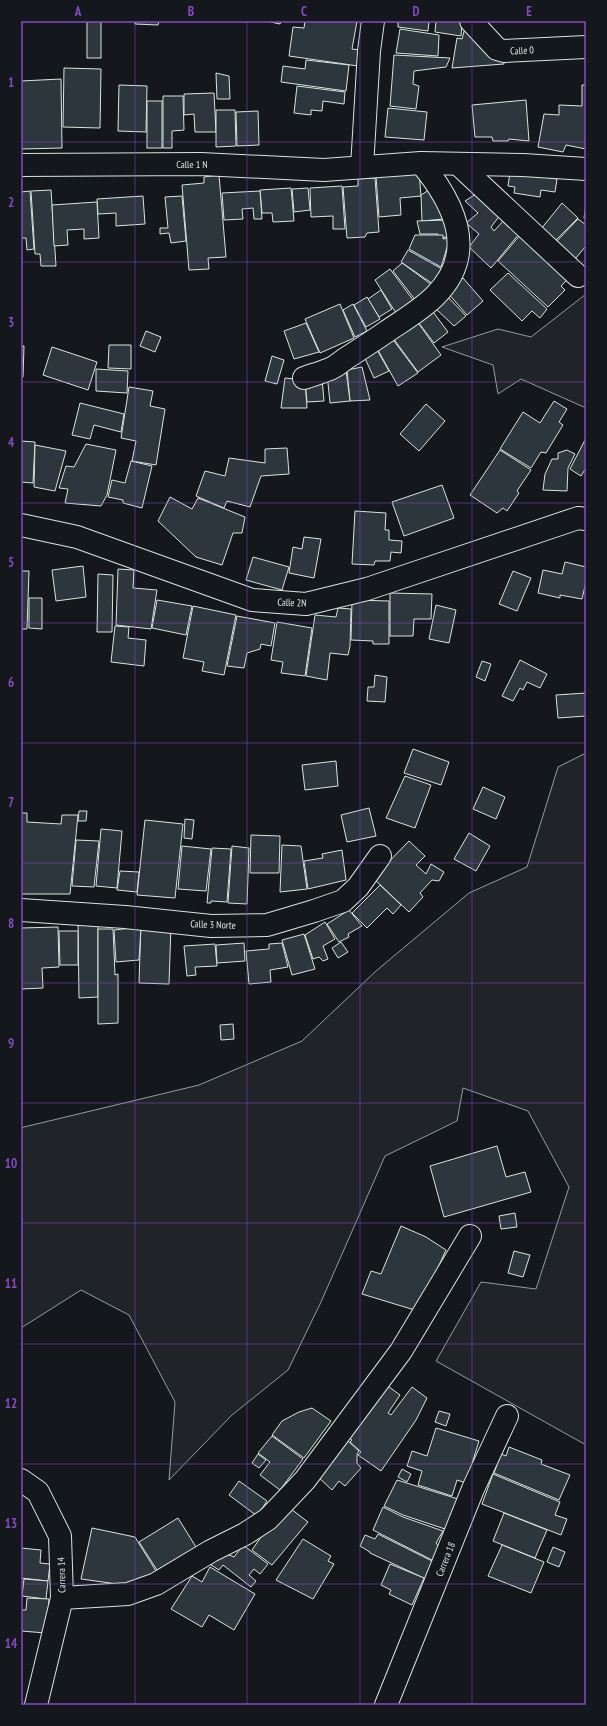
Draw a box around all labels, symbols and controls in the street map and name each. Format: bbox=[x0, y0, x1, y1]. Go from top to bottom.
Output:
text: A bbox=[74, 3, 82, 20]
text: B bbox=[188, 3, 194, 20]
text: C bbox=[301, 3, 307, 20]
text: D bbox=[413, 3, 420, 20]
text: E bbox=[526, 3, 532, 20]
street label: Calle 0 bbox=[510, 43, 535, 58]
text: 1 bbox=[8, 74, 14, 91]
street label: Calle 1 N bbox=[176, 158, 208, 171]
text: 2 bbox=[8, 194, 14, 211]
text: 3 bbox=[8, 314, 14, 331]
text: 4 bbox=[8, 434, 15, 451]
text: 5 bbox=[8, 554, 14, 571]
street label: Calle 2N bbox=[277, 595, 307, 610]
text: 6 bbox=[8, 674, 14, 691]
text: 7 bbox=[8, 794, 14, 811]
text: 8 bbox=[8, 915, 14, 932]
street label: Calle 3 Norte bbox=[190, 917, 236, 932]
text: 9 bbox=[8, 1035, 14, 1052]
text: 10 bbox=[5, 1155, 17, 1172]
text: 11 bbox=[5, 1275, 17, 1292]
text: 12 bbox=[5, 1395, 17, 1412]
text: 13 bbox=[5, 1515, 17, 1532]
street label: Carrera 18 bbox=[433, 1540, 458, 1578]
street label: Carrera 14 bbox=[54, 1556, 69, 1593]
text: 14 bbox=[5, 1635, 18, 1652]

